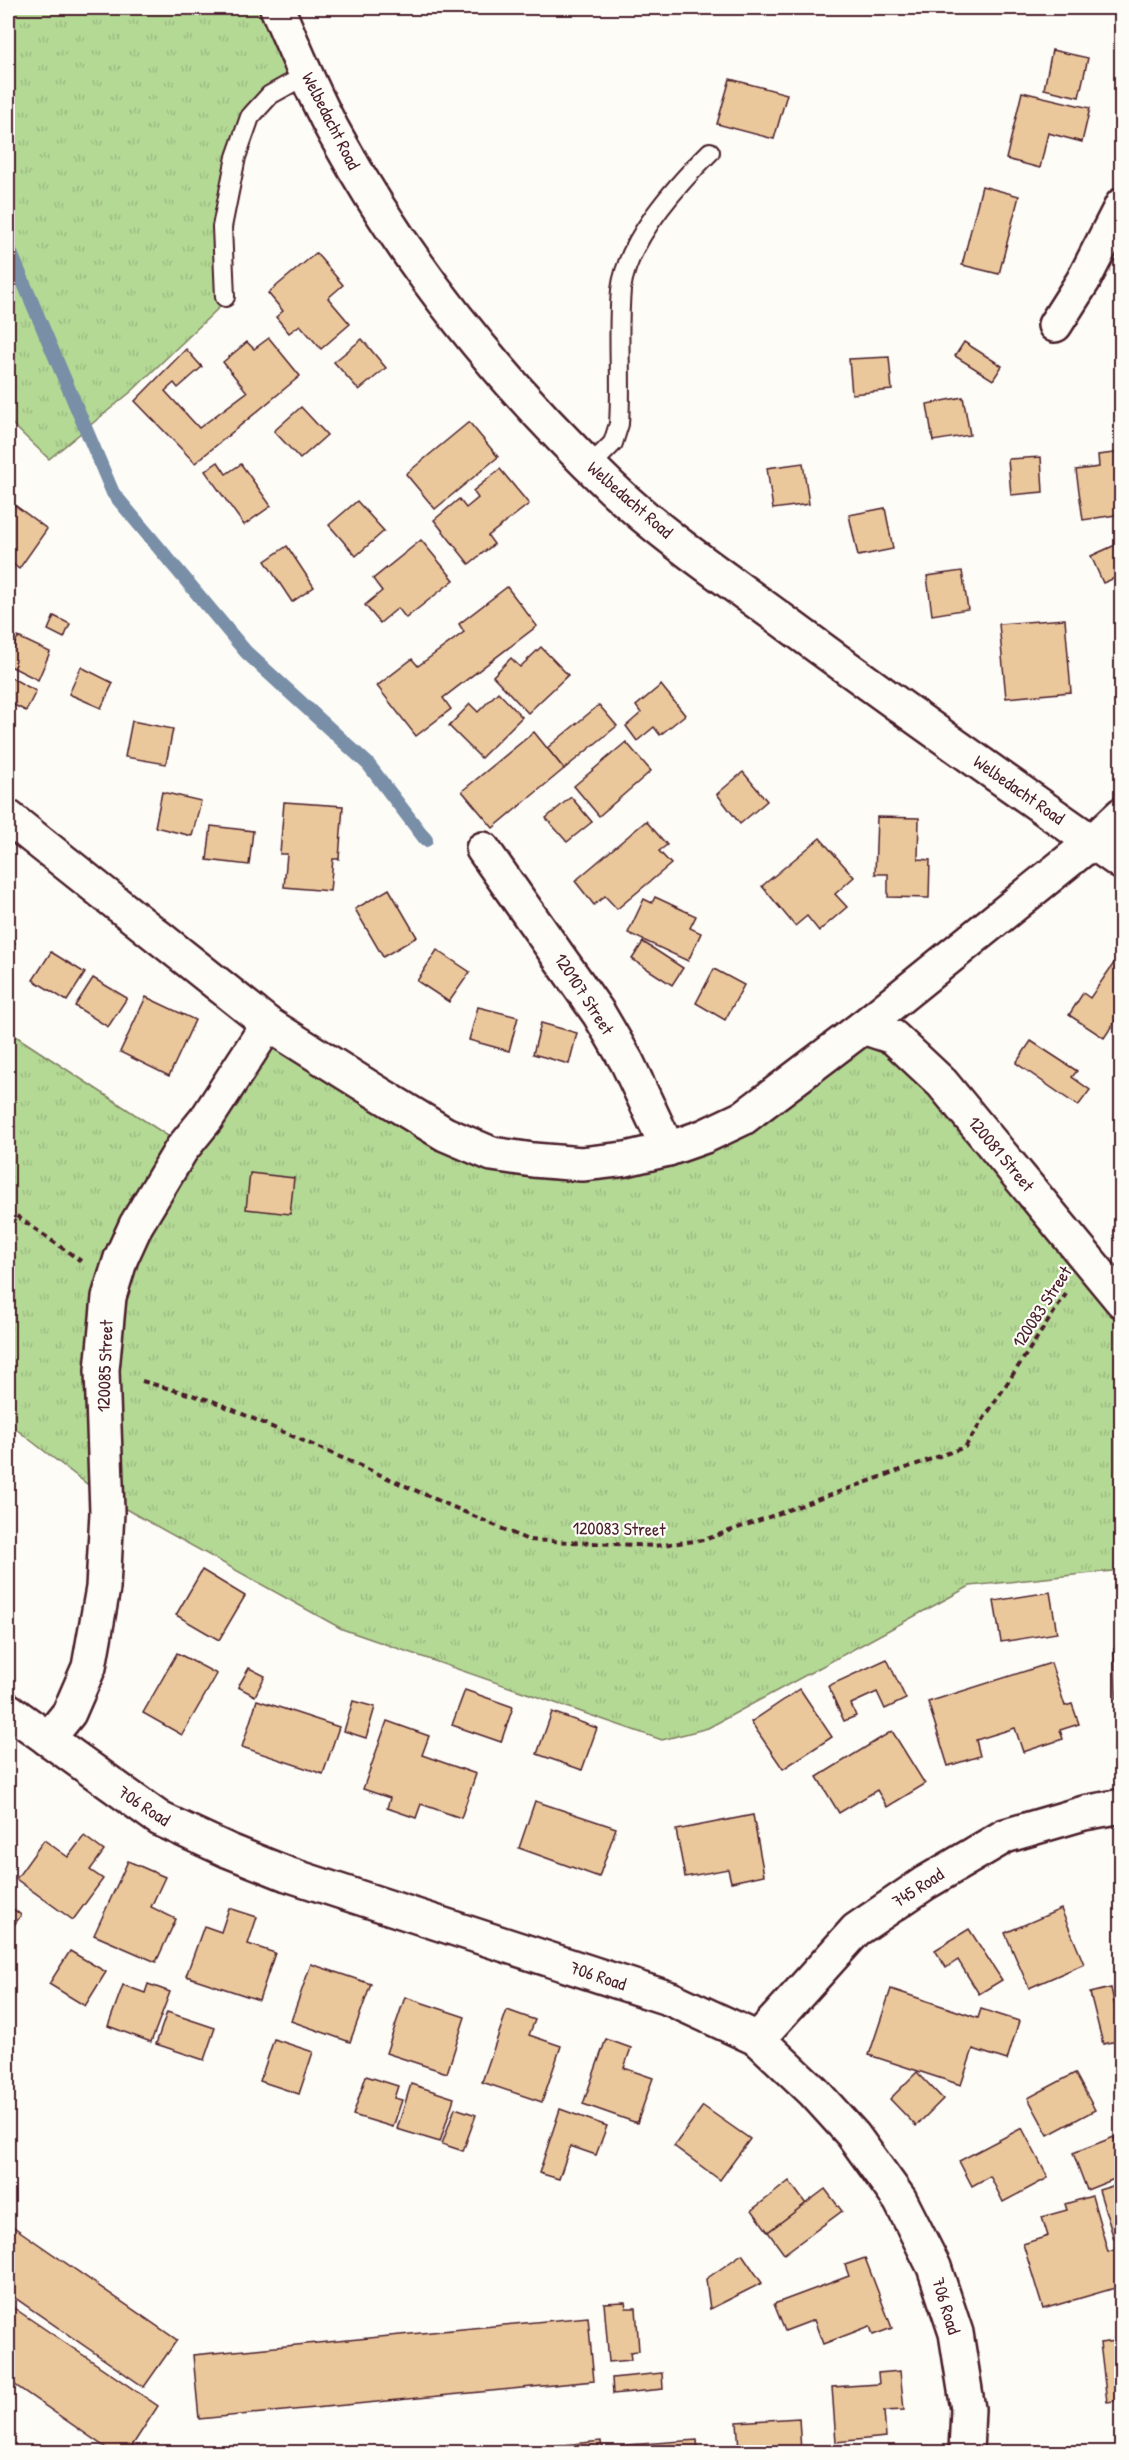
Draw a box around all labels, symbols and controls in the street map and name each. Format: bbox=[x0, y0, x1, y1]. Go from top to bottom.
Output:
street label: Welbedacht Road bbox=[296, 68, 367, 174]
street label: Welbedacht Road bbox=[582, 455, 679, 544]
street label: Welbedacht Road bbox=[969, 749, 1070, 830]
street label: 120107 Street bbox=[549, 948, 621, 1040]
street label: 120081 Street bbox=[962, 1111, 1041, 1197]
street label: 120083 Street bbox=[1006, 1260, 1078, 1353]
street label: 120085 Street bbox=[90, 1319, 119, 1413]
street label: 120083 Street bbox=[572, 1515, 667, 1542]
street label: 706 Road bbox=[113, 1779, 175, 1832]
street label: 745 Road bbox=[887, 1862, 948, 1914]
street label: 706 Road bbox=[567, 1955, 630, 1996]
street label: 706 Road bbox=[926, 2275, 967, 2337]

